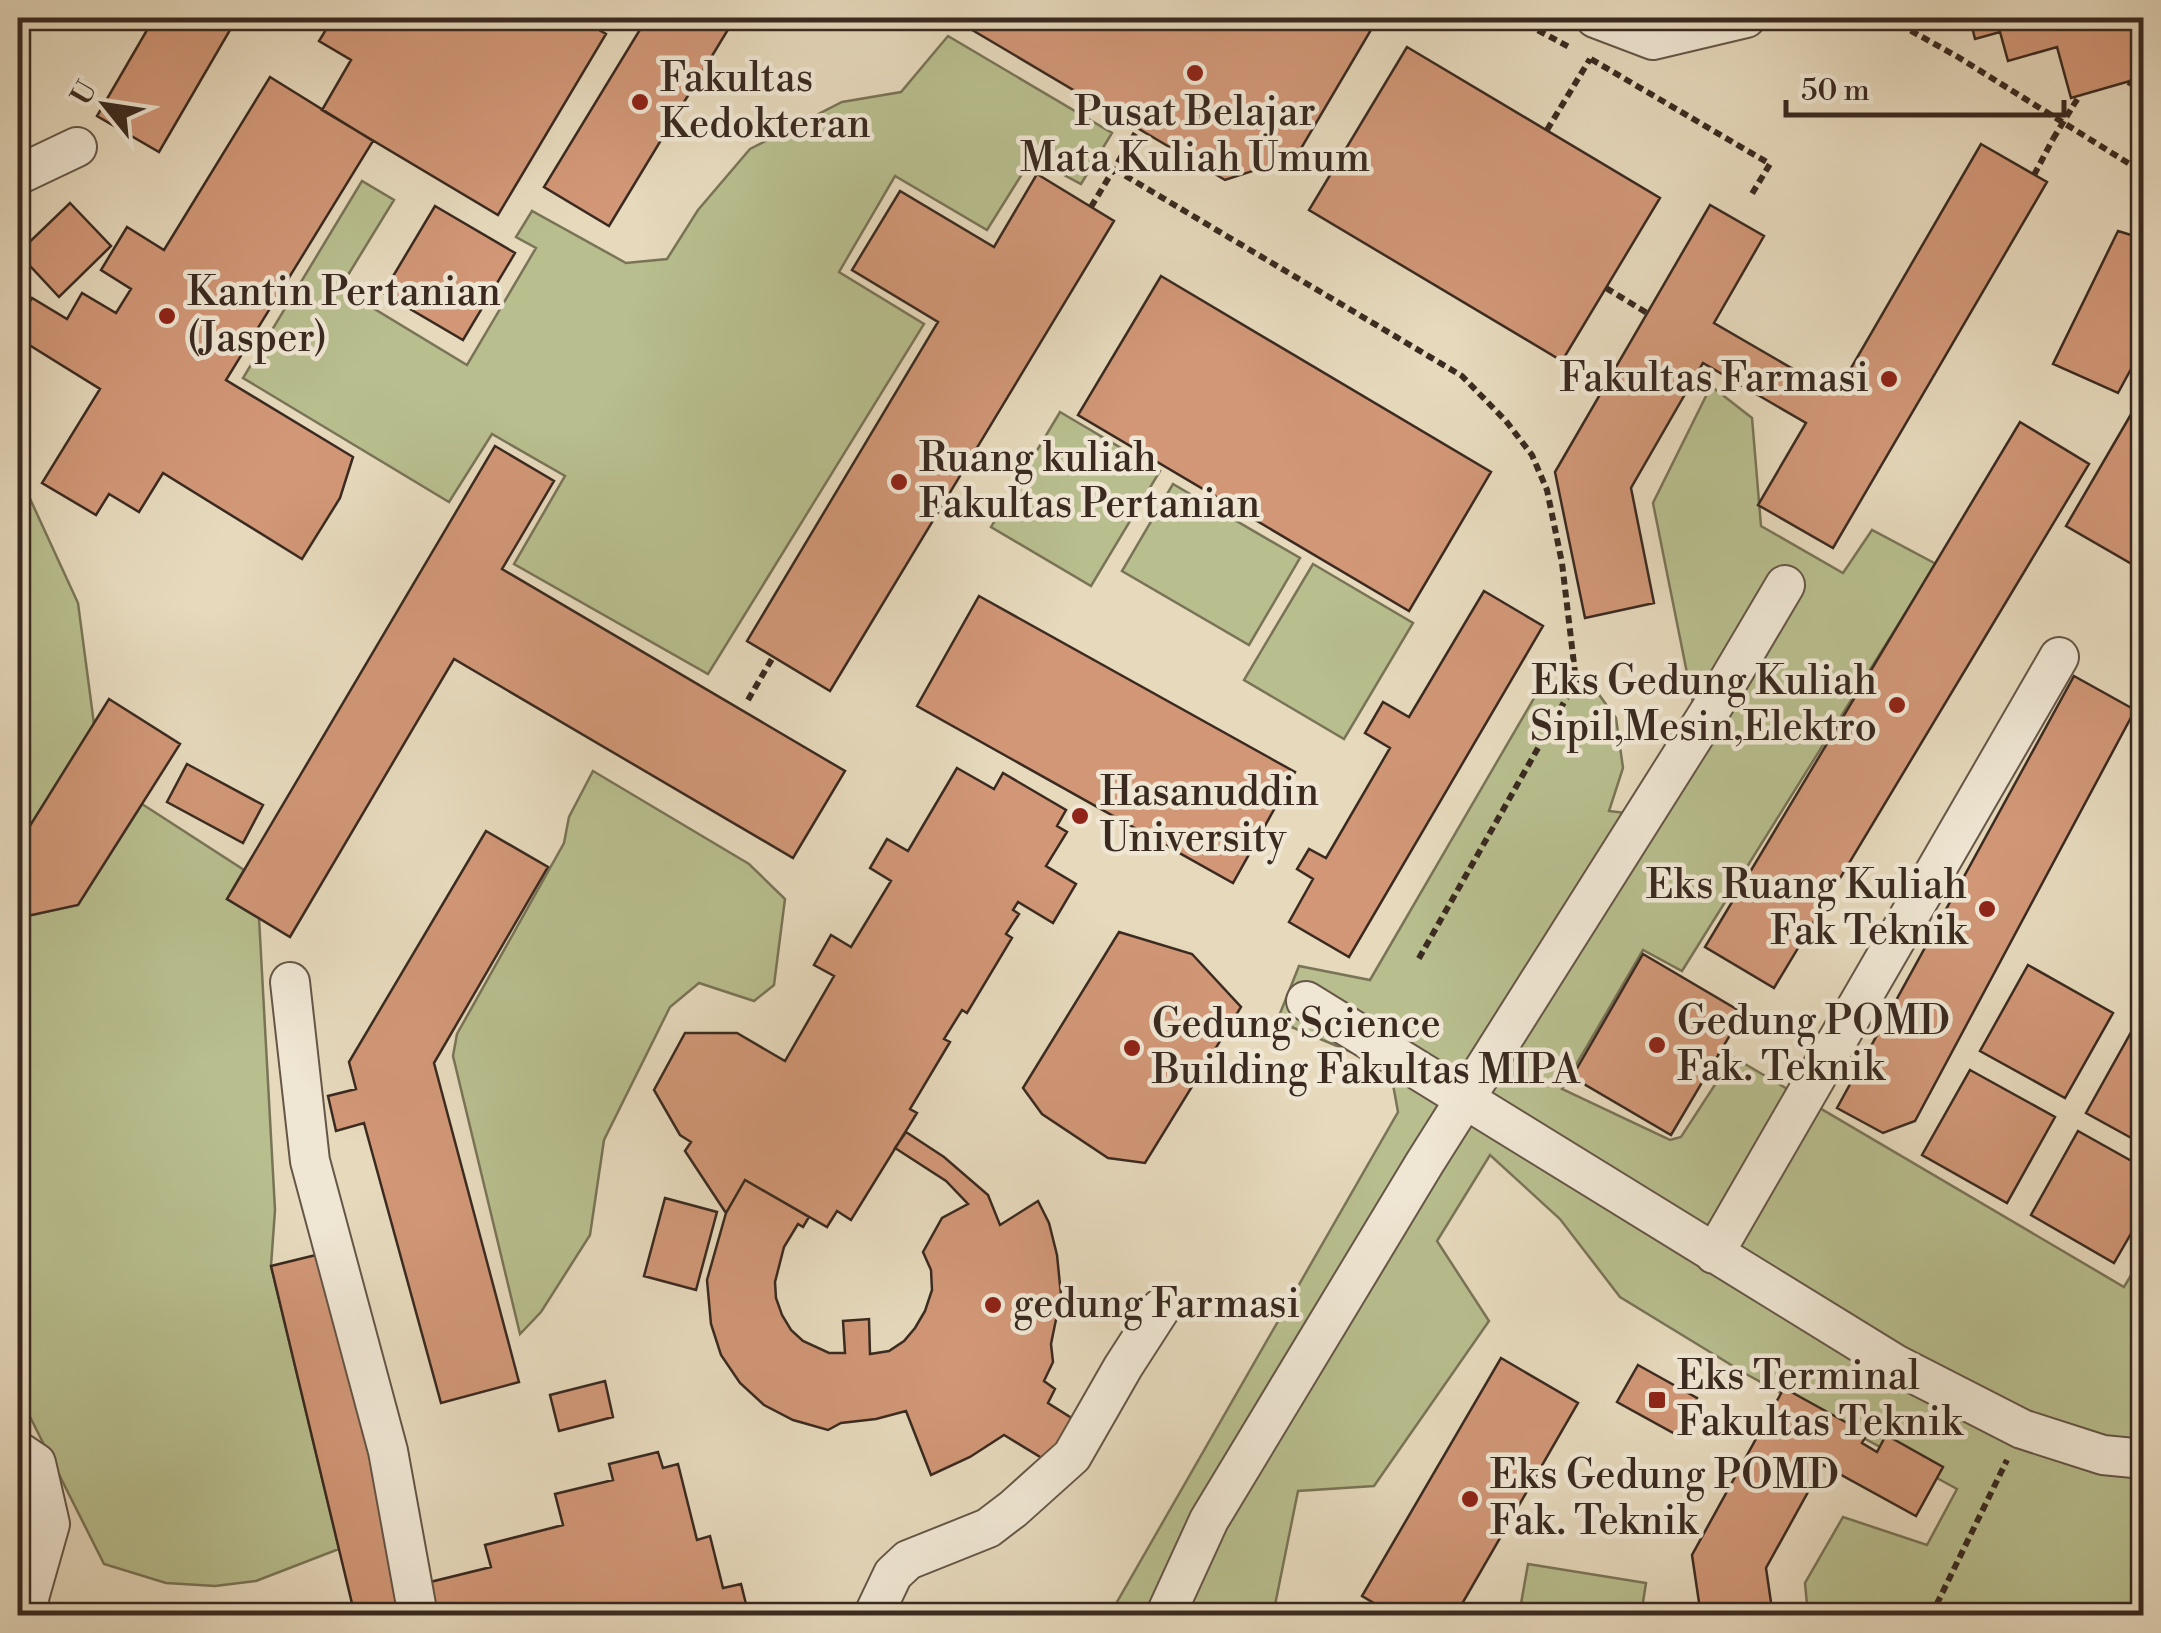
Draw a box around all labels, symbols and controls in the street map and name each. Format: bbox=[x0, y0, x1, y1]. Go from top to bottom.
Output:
place label: Fakultas Kedokteran bbox=[660, 54, 871, 150]
north arrow bbox=[55, 55, 155, 155]
scale bar bbox=[1786, 55, 2064, 117]
marker: Pusat Belajar Mata Kuliah Umum bbox=[1184, 62, 1206, 84]
text: 50 m bbox=[1801, 72, 1870, 110]
text: U bbox=[64, 75, 105, 111]
place label: Pusat Belajar Mata Kuliah Umum bbox=[1020, 88, 1370, 184]
marker: Fakultas Kedokteran bbox=[629, 91, 651, 113]
place label: Kantin Pertanian (Jasper) bbox=[187, 268, 501, 364]
marker: Kantin Pertanian (Jasper) bbox=[156, 305, 178, 327]
place label: Fakultas Farmasi bbox=[1559, 354, 1869, 404]
marker: Fakultas Farmasi bbox=[1878, 368, 1900, 390]
place label: Ruang kuliah Fakultas Pertanian bbox=[919, 434, 1260, 530]
marker: Ruang kuliah Fakultas Pertanian bbox=[888, 471, 910, 493]
place label: Eks Gedung Kuliah Sipil,Mesin,Elektro bbox=[1530, 657, 1877, 753]
marker: Eks Gedung Kuliah Sipil,Mesin,Elektro bbox=[1886, 694, 1908, 716]
place label: Hasanuddin University bbox=[1100, 768, 1319, 865]
marker: Hasanuddin University bbox=[1069, 805, 1091, 827]
place label: Eks Ruang Kuliah Fak Teknik bbox=[1646, 861, 1969, 957]
marker: Eks Ruang Kuliah Fak Teknik bbox=[1976, 898, 1998, 920]
place label: Gedung POMD Fak. Teknik bbox=[1677, 997, 1950, 1093]
place label: Gedung Science Building Fakultas MIPA bbox=[1151, 1000, 1581, 1097]
marker: Gedung POMD Fak. Teknik bbox=[1646, 1034, 1668, 1056]
marker: Gedung Science Building Fakultas MIPA bbox=[1121, 1037, 1143, 1059]
place label: gedung Farmasi bbox=[1013, 1280, 1300, 1331]
marker: gedung Farmasi bbox=[982, 1294, 1004, 1316]
place label: Eks Terminal Fakultas Teknik bbox=[1677, 1352, 1964, 1448]
marker: Eks Terminal Fakultas Teknik bbox=[1646, 1389, 1668, 1411]
place label: Eks Gedung POMD Fak. Teknik bbox=[1490, 1451, 1839, 1547]
marker: Eks Gedung POMD Fak. Teknik bbox=[1459, 1488, 1481, 1510]

